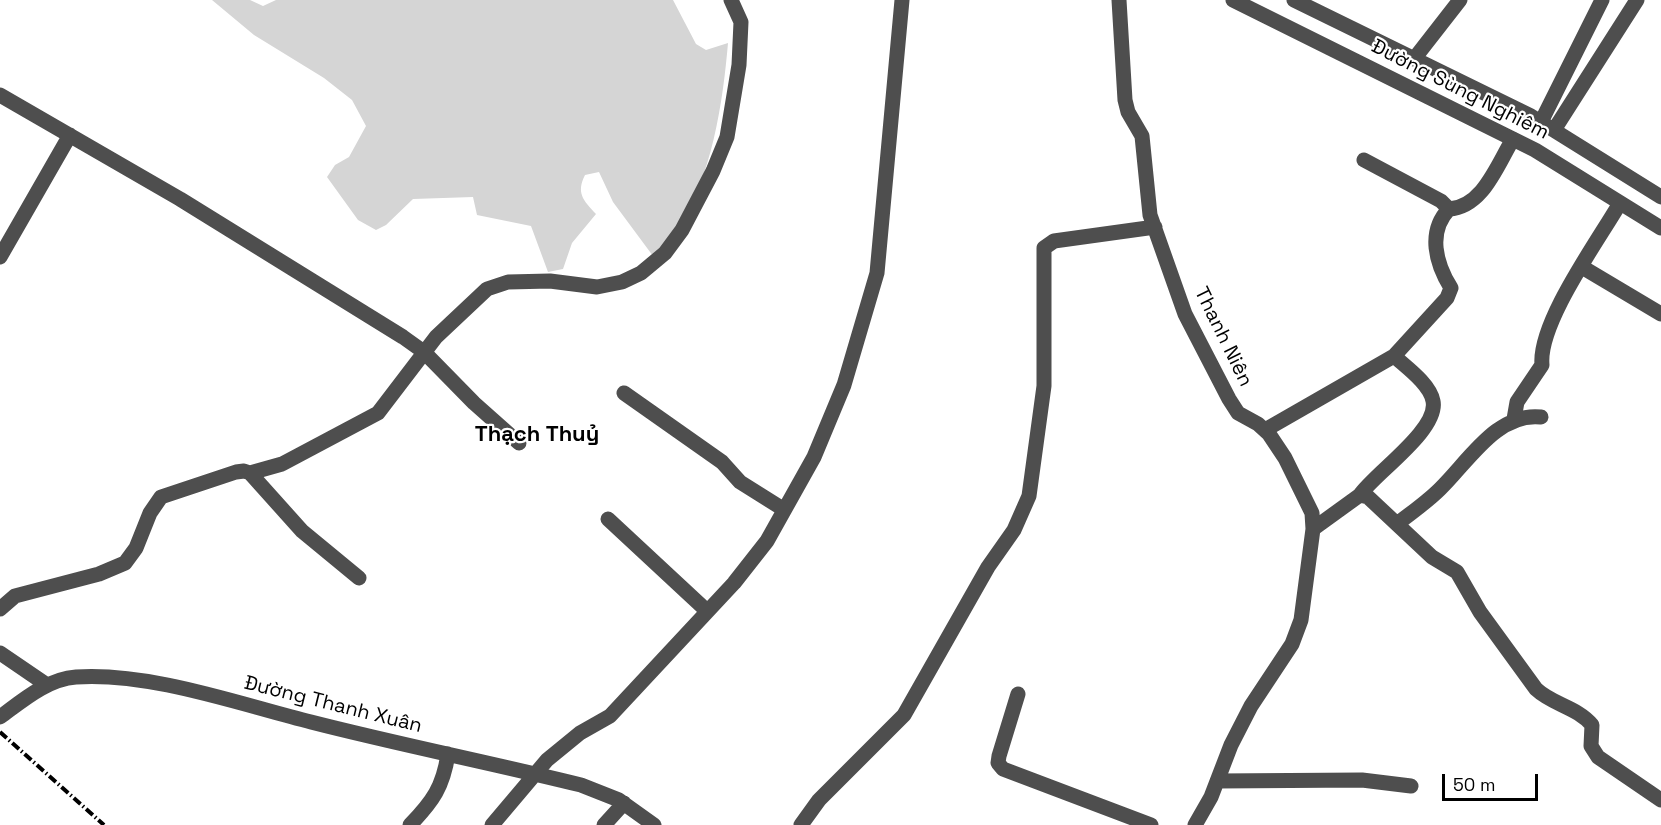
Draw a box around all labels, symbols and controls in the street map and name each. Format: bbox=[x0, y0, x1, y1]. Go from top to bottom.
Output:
street label: Đường Sùng Nghiêm bbox=[1367, 35, 1553, 145]
street label: Thanh Niên bbox=[1189, 283, 1257, 391]
district label: Thạch Thuỷ bbox=[475, 422, 599, 448]
street label: Đường Thanh Xuân bbox=[242, 671, 424, 739]
scale bar bbox=[1445, 762, 1541, 800]
text: 50 m bbox=[1453, 773, 1495, 796]

